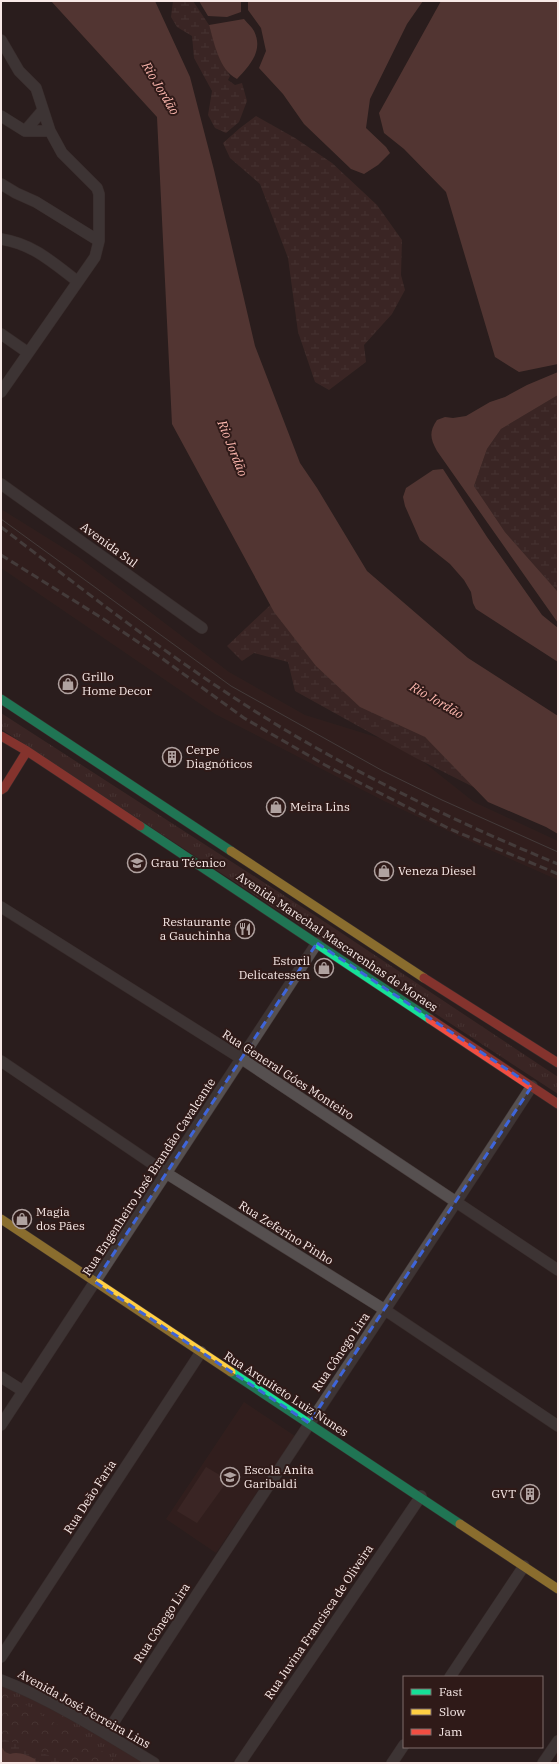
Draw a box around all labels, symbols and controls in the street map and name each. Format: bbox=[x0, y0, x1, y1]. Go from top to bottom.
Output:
water label: Rio Jordão bbox=[137, 58, 183, 118]
water label: Rio Jordão bbox=[213, 417, 252, 479]
street label: Avenida Sul bbox=[78, 519, 141, 571]
place label: Grillo Home Decor bbox=[82, 669, 153, 698]
shop icon: Grillo Home Decor bbox=[57, 673, 79, 695]
water label: Rio Jordão bbox=[406, 678, 467, 723]
place label: Cerpe Diagnóticos bbox=[186, 742, 253, 771]
building icon: Cerpe Diagnóticos bbox=[161, 746, 183, 768]
shop icon: Meira Lins bbox=[265, 796, 287, 818]
place label: Meira Lins bbox=[290, 799, 350, 814]
school or university icon: Grau Técnico bbox=[126, 852, 148, 874]
place label: Grau Técnico bbox=[151, 855, 226, 870]
shop icon: Veneza Diesel bbox=[373, 860, 395, 882]
place label: Veneza Diesel bbox=[398, 863, 476, 878]
street label: Avenida Marechal Mascarenhas de Moraes bbox=[234, 868, 441, 1015]
place label: Restaurante a Gauchinha bbox=[160, 914, 231, 943]
restaurant icon: Restaurante a Gauchinha bbox=[234, 918, 256, 940]
place label: Estoril Delicatessen bbox=[239, 953, 310, 982]
shop icon: Estoril Delicatessen bbox=[313, 957, 335, 979]
street label: Rua General Góes Monteiro bbox=[220, 1026, 357, 1123]
street label: Rua Engenheiro José Brandão Cavalcante bbox=[79, 1075, 218, 1278]
street label: Rua Zeferino Pinho bbox=[236, 1197, 337, 1268]
place label: Magia dos Pães bbox=[36, 1204, 85, 1233]
shop icon: Magia dos Pães bbox=[11, 1208, 33, 1230]
street label: Rua Cônego Lira bbox=[309, 1309, 373, 1394]
street label: Rua Arquiteto Luiz Nunes bbox=[221, 1348, 351, 1439]
street label: Rua Deão Faria bbox=[60, 1457, 119, 1537]
place label: Escola Anita Garibaldi bbox=[244, 1462, 314, 1491]
school or university icon: Escola Anita Garibaldi bbox=[219, 1466, 241, 1488]
building icon: GVT bbox=[519, 1483, 541, 1505]
place label: GVT bbox=[491, 1486, 516, 1501]
street label: Rua Juvina Francisca de Oliveira bbox=[261, 1541, 376, 1702]
street label: Rua Cônego Lira bbox=[130, 1580, 193, 1665]
street label: Avenida José Ferreira Lins bbox=[15, 1666, 153, 1751]
legend bbox=[403, 1676, 543, 1748]
text: Fast bbox=[439, 1684, 463, 1699]
text: Slow bbox=[439, 1704, 466, 1719]
text: Jam bbox=[439, 1724, 463, 1739]

